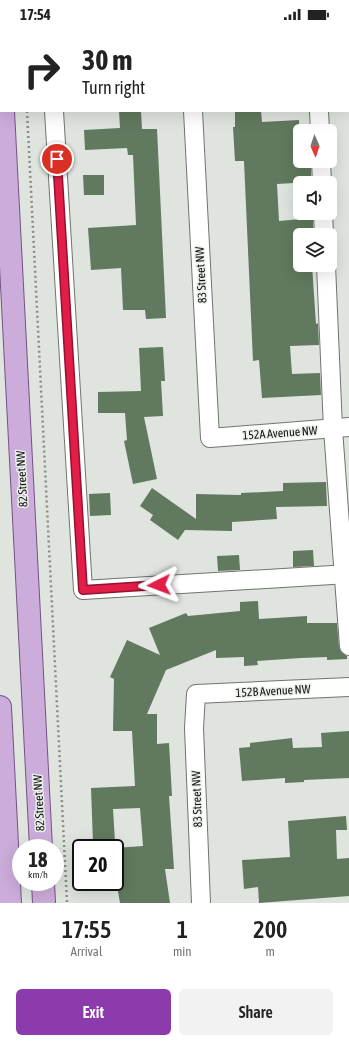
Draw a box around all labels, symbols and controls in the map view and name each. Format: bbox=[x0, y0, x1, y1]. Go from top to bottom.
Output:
text: 17:54 bbox=[20, 6, 51, 23]
icon: right bbox=[16, 44, 68, 96]
text: 30 m bbox=[82, 44, 132, 76]
text: Turn right bbox=[82, 77, 145, 98]
north arrow bbox=[293, 124, 337, 168]
map controls bbox=[293, 124, 337, 272]
pin bbox=[40, 142, 74, 176]
icon: arrive bbox=[46, 148, 68, 170]
button: sound bbox=[293, 176, 337, 220]
button: layers bbox=[293, 228, 337, 272]
street label: 83 Street NW bbox=[193, 246, 209, 304]
street label: 152A Avenue NW bbox=[242, 423, 318, 443]
street label: 82 Street NW bbox=[14, 450, 30, 508]
position arrow bbox=[138, 564, 180, 606]
street label: 152B Avenue NW bbox=[235, 682, 311, 700]
street label: 83 Street NW bbox=[189, 770, 205, 828]
street label: 82 Street NW bbox=[31, 774, 47, 832]
speed limit sign: 20 bbox=[72, 839, 124, 891]
text: 18 bbox=[29, 848, 47, 871]
text: km/h bbox=[28, 869, 48, 880]
text: 17:55 bbox=[62, 916, 111, 943]
text: 1 bbox=[177, 916, 188, 943]
text: 200 bbox=[253, 916, 287, 943]
text: Arrival bbox=[71, 944, 102, 959]
text: min bbox=[173, 944, 192, 959]
text: m bbox=[266, 944, 275, 959]
button: Exit bbox=[16, 989, 171, 1035]
button: Share bbox=[179, 989, 333, 1035]

